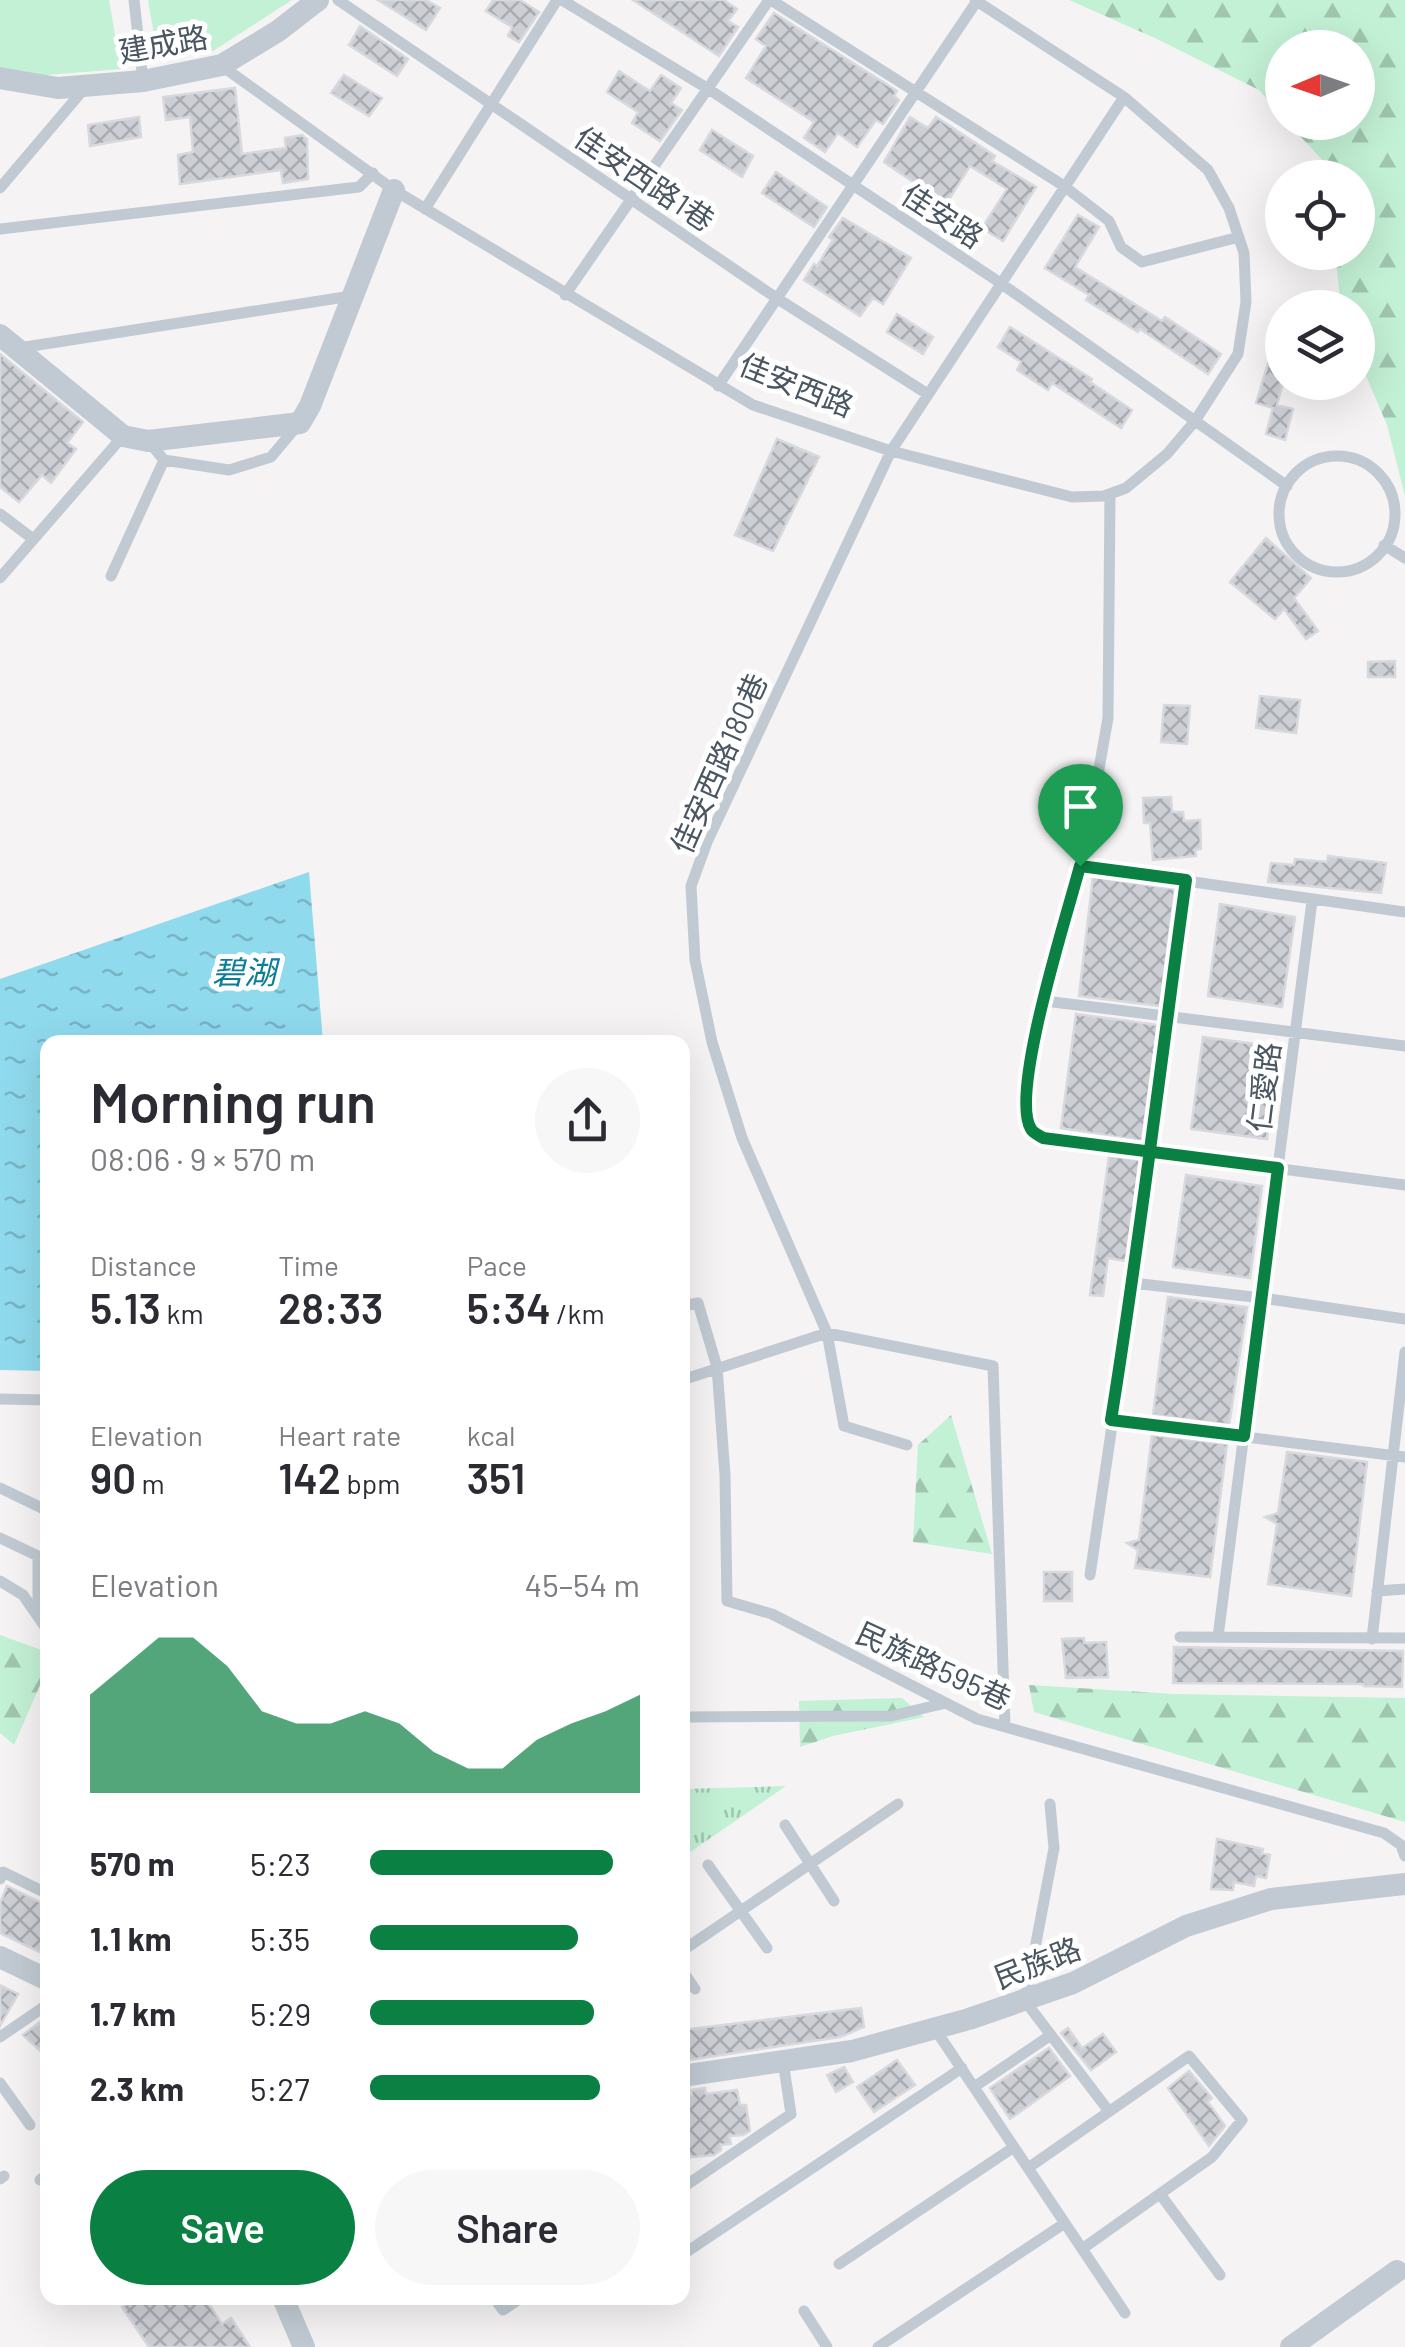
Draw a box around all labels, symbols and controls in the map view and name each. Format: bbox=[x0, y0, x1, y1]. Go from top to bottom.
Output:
street label: 建成路 bbox=[116, 17, 210, 69]
north arrow bbox=[1265, 30, 1375, 140]
map controls bbox=[1265, 30, 1375, 400]
street label: 佳安西路1巷 bbox=[568, 118, 722, 238]
button: locate bbox=[1265, 160, 1375, 270]
street label: 佳安路 bbox=[895, 175, 991, 255]
button: layers bbox=[1265, 290, 1375, 400]
street label: 佳安西路 bbox=[735, 345, 859, 423]
street label: 佳安西路180巷 bbox=[662, 667, 774, 859]
pin bbox=[1038, 764, 1123, 867]
icon: arrive bbox=[1053, 779, 1108, 834]
water label: 碧湖 bbox=[212, 952, 281, 990]
street label: 仁愛路 bbox=[1240, 1040, 1286, 1134]
text: Morning run bbox=[90, 1068, 376, 1134]
button: share bbox=[535, 1068, 640, 1173]
text: 08:06 · 9 × 570 m bbox=[90, 1139, 315, 1177]
text: Distance bbox=[90, 1248, 197, 1282]
text: Time bbox=[278, 1248, 339, 1282]
text: Pace bbox=[467, 1248, 527, 1282]
text: 5.13 bbox=[90, 1282, 161, 1332]
text: 28:33 bbox=[278, 1282, 383, 1332]
text: 5:34 bbox=[467, 1282, 551, 1332]
text: km bbox=[161, 1296, 204, 1330]
text: /km bbox=[551, 1296, 605, 1330]
text: Elevation bbox=[90, 1418, 203, 1452]
text: Heart rate bbox=[278, 1418, 401, 1452]
text: kcal bbox=[467, 1418, 515, 1452]
text: 90 bbox=[90, 1452, 136, 1502]
text: 142 bbox=[278, 1452, 341, 1502]
text: 351 bbox=[467, 1452, 525, 1502]
text: m bbox=[136, 1466, 165, 1500]
text: bpm bbox=[341, 1466, 400, 1500]
text: Elevation bbox=[90, 1565, 219, 1603]
text: 45–54 m bbox=[525, 1565, 640, 1603]
street label: 民族路595巷 bbox=[851, 1614, 1017, 1716]
text: 570 m bbox=[90, 1844, 174, 1882]
text: 5:23 bbox=[250, 1844, 311, 1882]
text: 1.1 km bbox=[90, 1919, 171, 1957]
text: 5:35 bbox=[250, 1919, 310, 1957]
street label: 民族路 bbox=[989, 1929, 1085, 1995]
text: 1.7 km bbox=[90, 1994, 176, 2032]
text: 5:29 bbox=[250, 1994, 311, 2032]
text: 2.3 km bbox=[90, 2069, 184, 2107]
text: 5:27 bbox=[250, 2069, 310, 2107]
button: Save bbox=[90, 2170, 355, 2285]
button: Share bbox=[375, 2170, 640, 2285]

